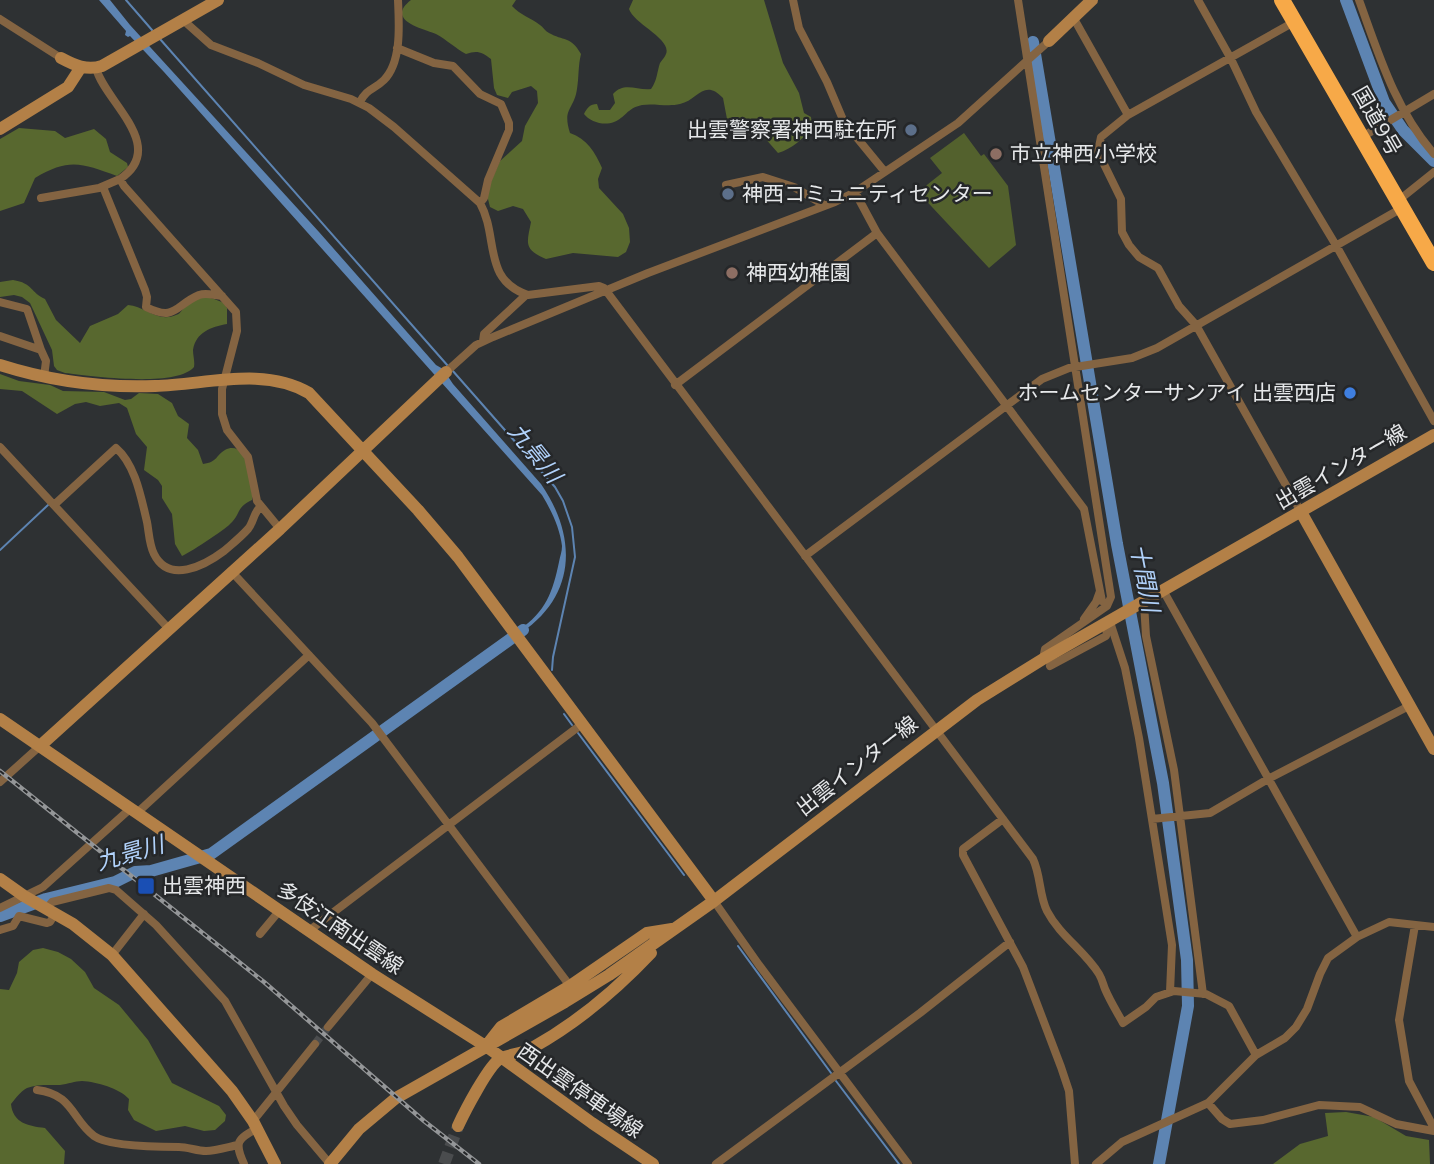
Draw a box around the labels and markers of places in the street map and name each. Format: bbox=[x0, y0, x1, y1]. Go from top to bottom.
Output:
place label: 出雲警察署神西駐在所 bbox=[687, 116, 897, 142]
marker: 出雲警察署神西駐在所 bbox=[903, 122, 919, 138]
place label: 市立神西小学校 bbox=[1010, 140, 1157, 166]
marker: 市立神西小学校 bbox=[988, 146, 1004, 162]
place label: 神西コミュニティセンター bbox=[742, 180, 993, 206]
marker: 神西コミュニティセンター bbox=[720, 186, 736, 202]
place label: 神西幼稚園 bbox=[746, 259, 851, 285]
marker: 神西幼稚園 bbox=[724, 265, 740, 281]
place label: ホームセンターサンアイ 出雲西店 bbox=[1018, 379, 1336, 405]
marker: ホームセンターサンアイ 出雲西店 bbox=[1342, 385, 1358, 401]
place label: 出雲神西 bbox=[162, 872, 246, 898]
marker: 出雲神西 bbox=[136, 876, 156, 896]

